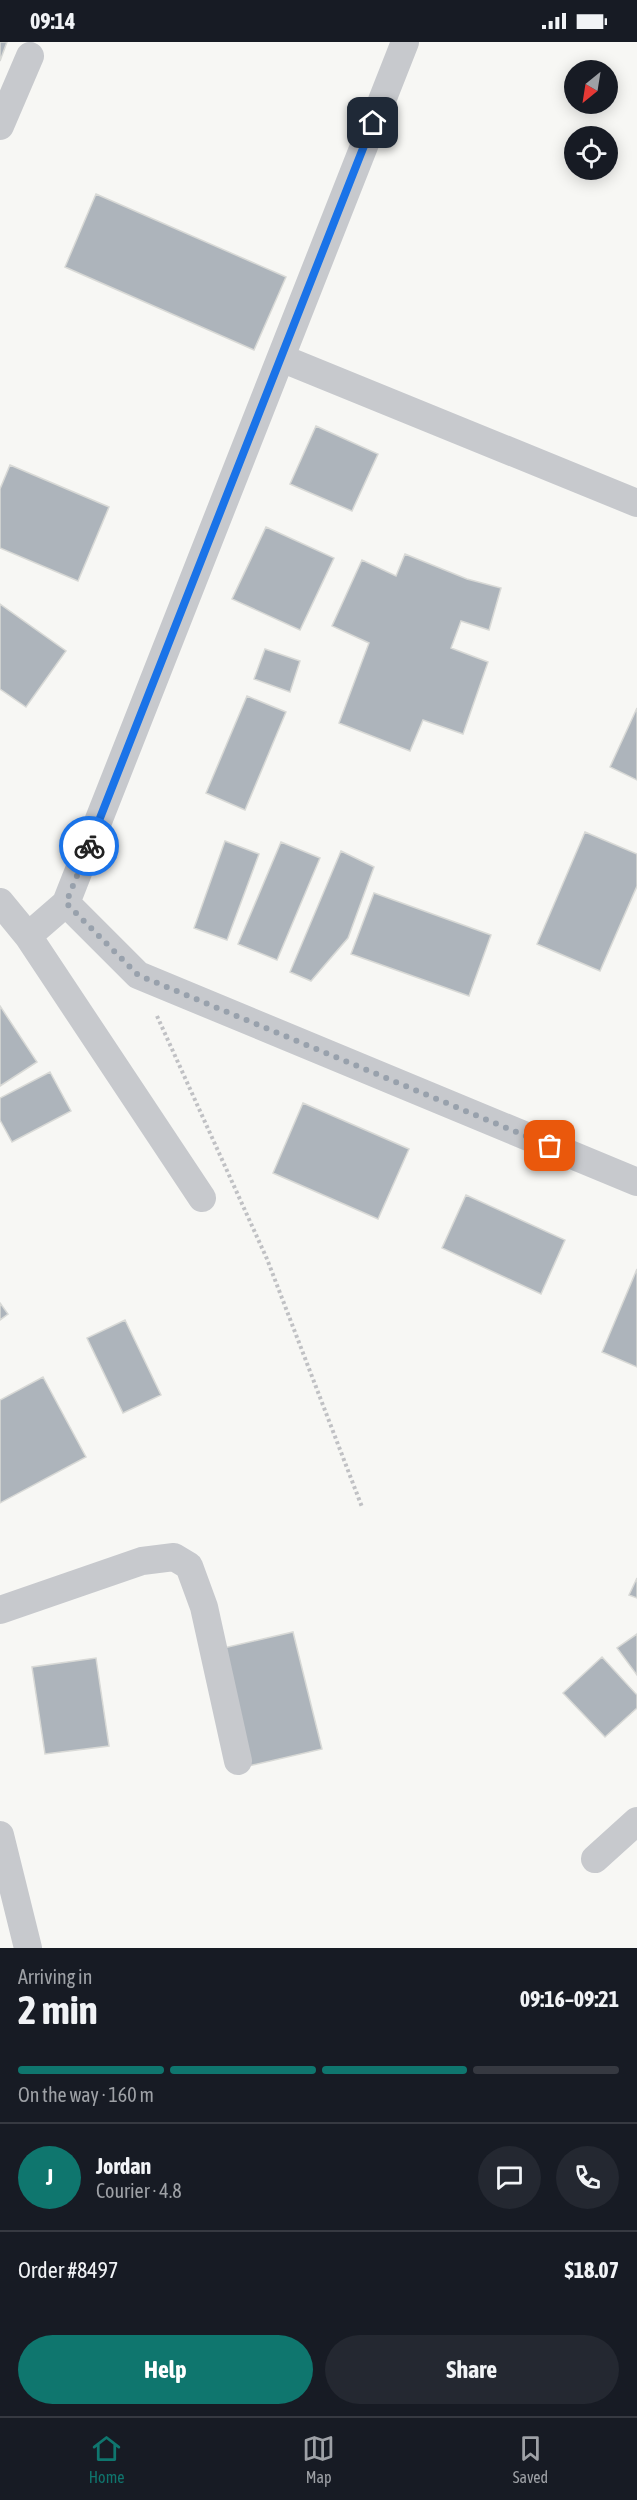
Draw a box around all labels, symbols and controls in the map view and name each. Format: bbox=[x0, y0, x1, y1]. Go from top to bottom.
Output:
text: 09:14 bbox=[30, 8, 75, 34]
north arrow bbox=[564, 60, 618, 114]
map controls bbox=[564, 60, 618, 180]
pin bbox=[347, 97, 398, 148]
icon: home bbox=[356, 106, 389, 139]
button: locate bbox=[564, 126, 618, 180]
courier bbox=[59, 816, 119, 876]
icon: bike bbox=[73, 830, 106, 863]
pin bbox=[524, 1120, 575, 1171]
icon: bag bbox=[533, 1129, 566, 1162]
text: Arriving in bbox=[18, 1965, 92, 1988]
text: 09:16–09:21 bbox=[520, 1986, 619, 2012]
text: 2 min bbox=[18, 1988, 98, 2032]
text: On the way · 160 m bbox=[18, 2083, 154, 2106]
button: chat bbox=[478, 2146, 541, 2209]
button: phone bbox=[556, 2146, 619, 2209]
text: Jordan bbox=[96, 2153, 151, 2179]
text: J bbox=[46, 2164, 53, 2190]
text: Courier · 4.8 bbox=[96, 2179, 182, 2202]
text: Order #8497 bbox=[18, 2257, 118, 2283]
text: $18.07 bbox=[564, 2257, 619, 2283]
button: Help bbox=[18, 2335, 313, 2404]
button: Share bbox=[325, 2335, 619, 2404]
tab: Home bbox=[89, 2432, 124, 2486]
tab: Map bbox=[302, 2432, 335, 2486]
tab: Saved bbox=[513, 2432, 548, 2486]

